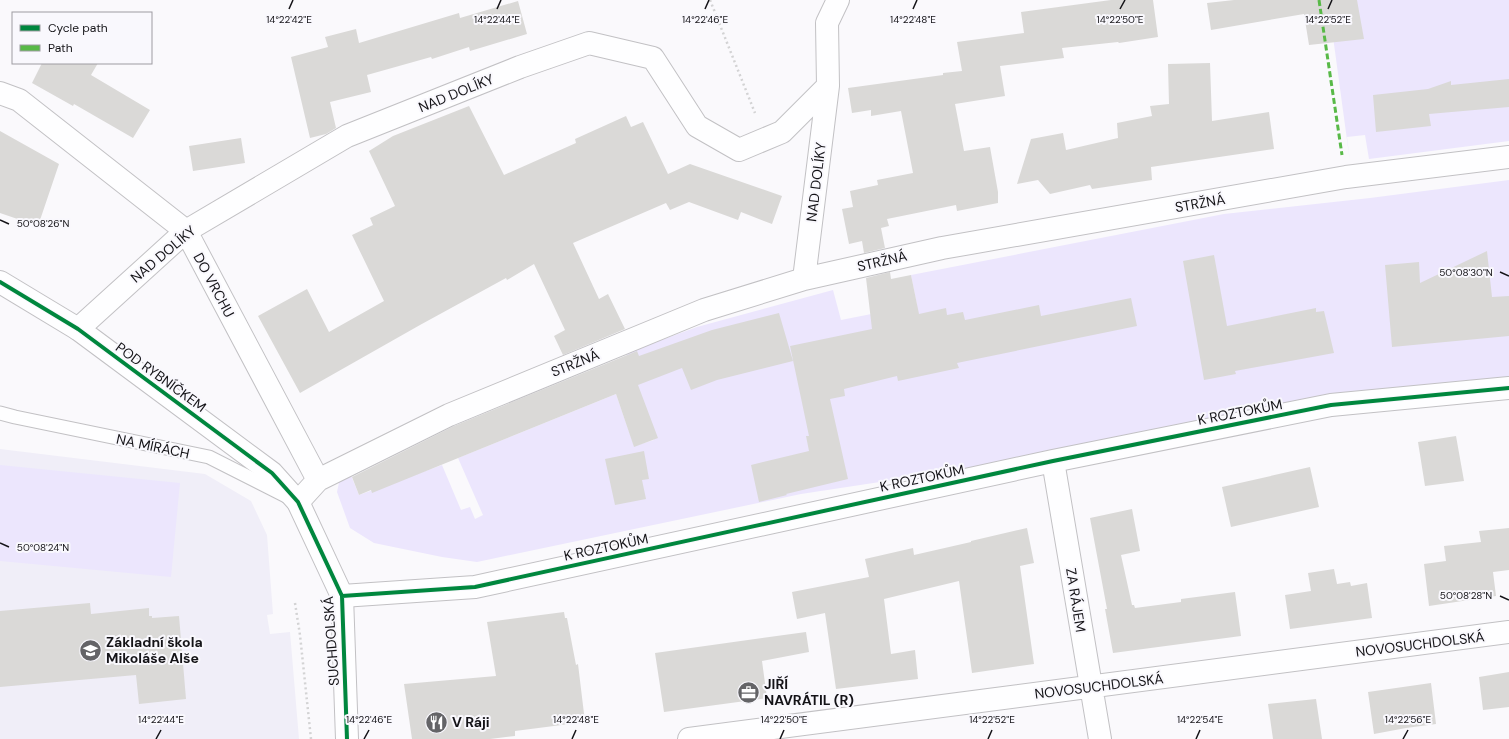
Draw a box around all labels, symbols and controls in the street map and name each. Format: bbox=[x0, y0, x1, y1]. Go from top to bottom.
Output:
legend bbox=[12, 12, 152, 64]
text: 14°22'42"E bbox=[266, 13, 312, 26]
text: 14°22'44"E bbox=[474, 13, 520, 26]
text: 14°22'46"E bbox=[682, 13, 728, 26]
text: 14°22'48"E bbox=[890, 13, 936, 26]
text: 14°22'50"E bbox=[1097, 13, 1144, 26]
text: 14°22'52"E bbox=[1305, 13, 1351, 26]
text: Cycle path bbox=[48, 20, 108, 36]
text: Path bbox=[48, 40, 73, 56]
street label: NAD DOLÍKY bbox=[416, 70, 496, 116]
street label: NAD DOLÍKY bbox=[802, 141, 830, 223]
street label: STRŽNÁ bbox=[1174, 190, 1226, 216]
text: 50°08'26"N bbox=[17, 217, 69, 230]
street label: NAD DOLÍKY bbox=[127, 221, 199, 287]
street label: STRŽNÁ bbox=[855, 247, 909, 275]
street label: DO VRCHU bbox=[189, 250, 239, 320]
text: 50°08'30"N bbox=[1439, 266, 1493, 279]
street label: POD RYBNÍČKEM bbox=[112, 338, 210, 416]
street label: STRŽNÁ bbox=[548, 345, 602, 381]
street label: K ROZTOKŮM bbox=[1196, 395, 1284, 429]
street label: NA MÍRÁCH bbox=[115, 429, 191, 463]
street label: K ROZTOKŮM bbox=[878, 460, 966, 496]
street label: K ROZTOKŮM bbox=[562, 529, 650, 565]
text: 50°08'24"N bbox=[17, 541, 69, 554]
street label: ZA RÁJEM bbox=[1062, 567, 1090, 633]
text: 50°08'28"N bbox=[1440, 589, 1492, 602]
street label: SUCHDOLSKÁ bbox=[319, 596, 343, 686]
street label: NOVOSUCHDOLSKÁ bbox=[1354, 627, 1486, 661]
place label: Základní škola Mikoláše Alše bbox=[106, 633, 203, 667]
school or university icon: Základní škola Mikoláše Alše bbox=[78, 637, 104, 663]
street label: NOVOSUCHDOLSKÁ bbox=[1033, 669, 1165, 703]
place label: JIŘÍ NAVRÁTIL (R) bbox=[764, 675, 854, 709]
office icon: JIŘÍ NAVRÁTIL (R) bbox=[735, 679, 761, 705]
restaurant icon: V Ráji bbox=[424, 709, 450, 735]
text: 14°22'44"E bbox=[138, 713, 184, 726]
text: 14°22'46"E bbox=[346, 713, 392, 726]
place label: V Ráji bbox=[452, 713, 490, 731]
text: 14°22'48"E bbox=[553, 713, 599, 726]
text: 14°22'50"E bbox=[761, 713, 808, 726]
text: 14°22'52"E bbox=[969, 713, 1015, 726]
text: 14°22'54"E bbox=[1177, 713, 1223, 726]
text: 14°22'56"E bbox=[1385, 713, 1432, 726]

